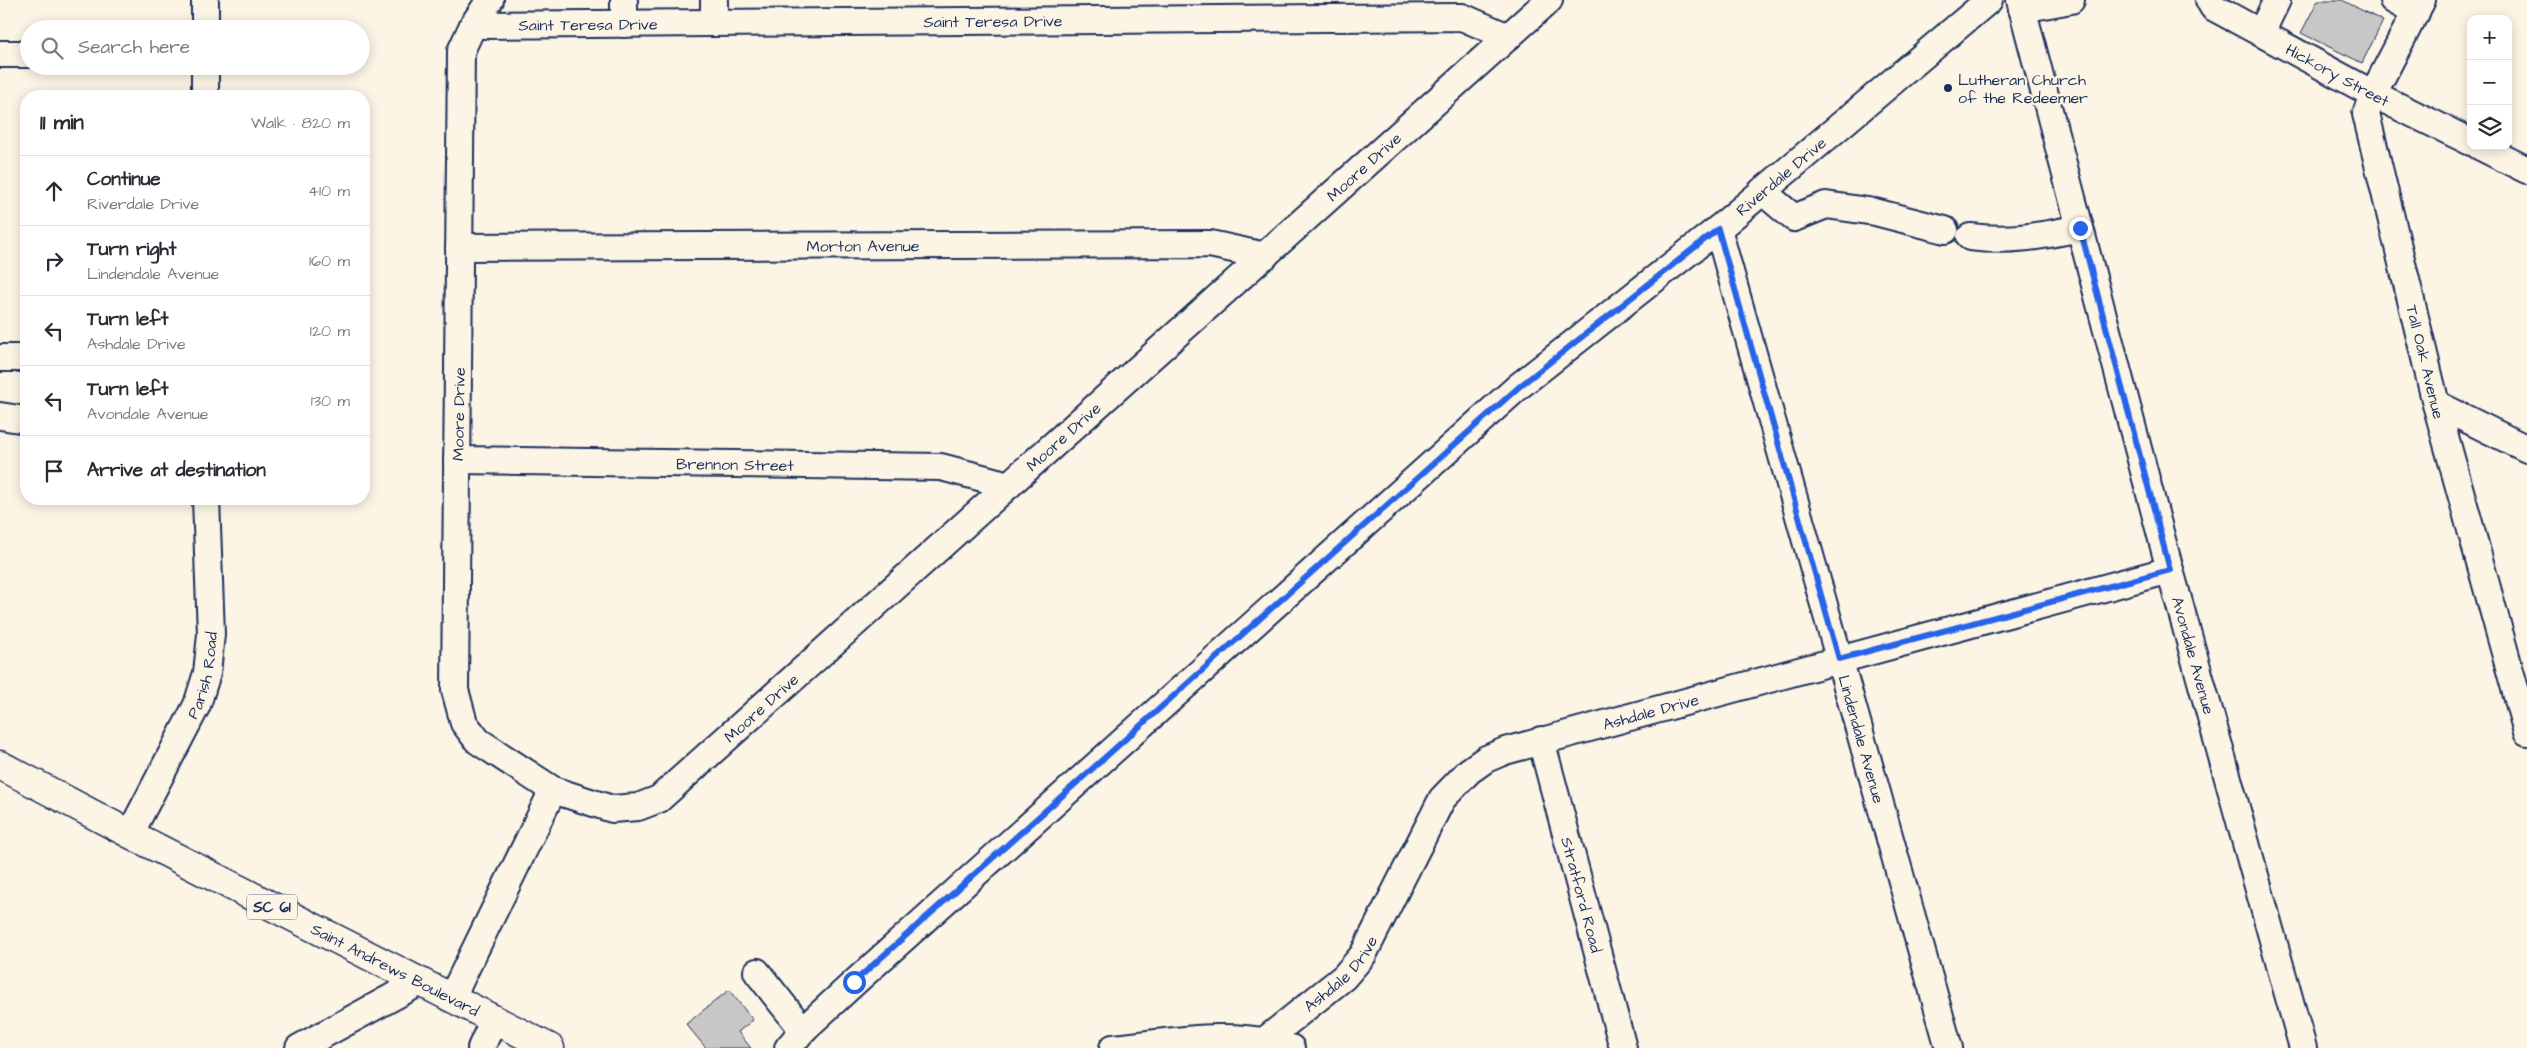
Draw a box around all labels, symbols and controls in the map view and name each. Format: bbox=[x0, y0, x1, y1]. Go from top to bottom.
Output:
street label: Saint Teresa Drive bbox=[923, 10, 1063, 33]
street label: Saint Teresa Drive bbox=[518, 14, 658, 37]
map controls bbox=[2467, 15, 2512, 150]
button: + bbox=[2467, 15, 2512, 60]
search box bbox=[20, 20, 370, 75]
icon: search bbox=[38, 34, 66, 62]
text: Search here bbox=[78, 34, 190, 61]
street label: Hickory Street bbox=[2282, 39, 2393, 113]
button: − bbox=[2467, 60, 2512, 105]
place label: Lutheran Church of the Redeemer bbox=[1958, 69, 2088, 109]
marker: Lutheran Church of the Redeemer bbox=[1942, 82, 1954, 94]
button: layers bbox=[2467, 105, 2512, 150]
text: 11 min bbox=[40, 108, 84, 137]
text: Walk · 820 m bbox=[251, 112, 350, 134]
street label: Moore Drive bbox=[1322, 127, 1407, 207]
street label: Riverdale Drive bbox=[1731, 132, 1832, 221]
text: Continue bbox=[87, 166, 161, 193]
icon: ahead bbox=[40, 177, 68, 205]
text: 410 m bbox=[308, 180, 350, 202]
text: Riverdale Drive bbox=[87, 193, 199, 215]
route end bbox=[2069, 217, 2092, 240]
street label: Morton Avenue bbox=[806, 235, 920, 258]
text: Turn right bbox=[87, 236, 176, 263]
icon: right bbox=[40, 247, 68, 275]
text: 160 m bbox=[309, 250, 350, 272]
text: Lindendale Avenue bbox=[87, 263, 219, 285]
street label: Tall Oak Avenue bbox=[2400, 303, 2450, 422]
text: Turn left bbox=[87, 306, 168, 333]
icon: left bbox=[40, 317, 68, 345]
text: 120 m bbox=[310, 320, 350, 342]
text: Ashdale Drive bbox=[87, 333, 186, 355]
street label: Moore Drive bbox=[447, 367, 471, 461]
text: Turn left bbox=[87, 376, 168, 403]
icon: left bbox=[40, 387, 68, 415]
text: 130 m bbox=[311, 390, 350, 412]
street label: Moore Drive bbox=[1021, 397, 1106, 476]
text: Avondale Avenue bbox=[87, 403, 208, 425]
street label: Brennon Street bbox=[676, 453, 794, 477]
icon: arrive bbox=[40, 457, 68, 485]
text: Arrive at destination bbox=[87, 457, 266, 484]
street label: Avondale Avenue bbox=[2166, 594, 2220, 717]
street label: Parish Road bbox=[182, 631, 223, 723]
street label: Moore Drive bbox=[719, 669, 804, 748]
street label: Lindendale Avenue bbox=[1832, 673, 1890, 806]
street label: Ashdale Drive bbox=[1600, 689, 1702, 736]
street label: Stratford Road bbox=[1555, 835, 1607, 955]
road number: SC 61 bbox=[247, 894, 297, 920]
street label: Saint Andrews Boulevard bbox=[307, 918, 483, 1022]
street label: Ashdale Drive bbox=[1299, 932, 1383, 1017]
route start bbox=[843, 971, 866, 994]

